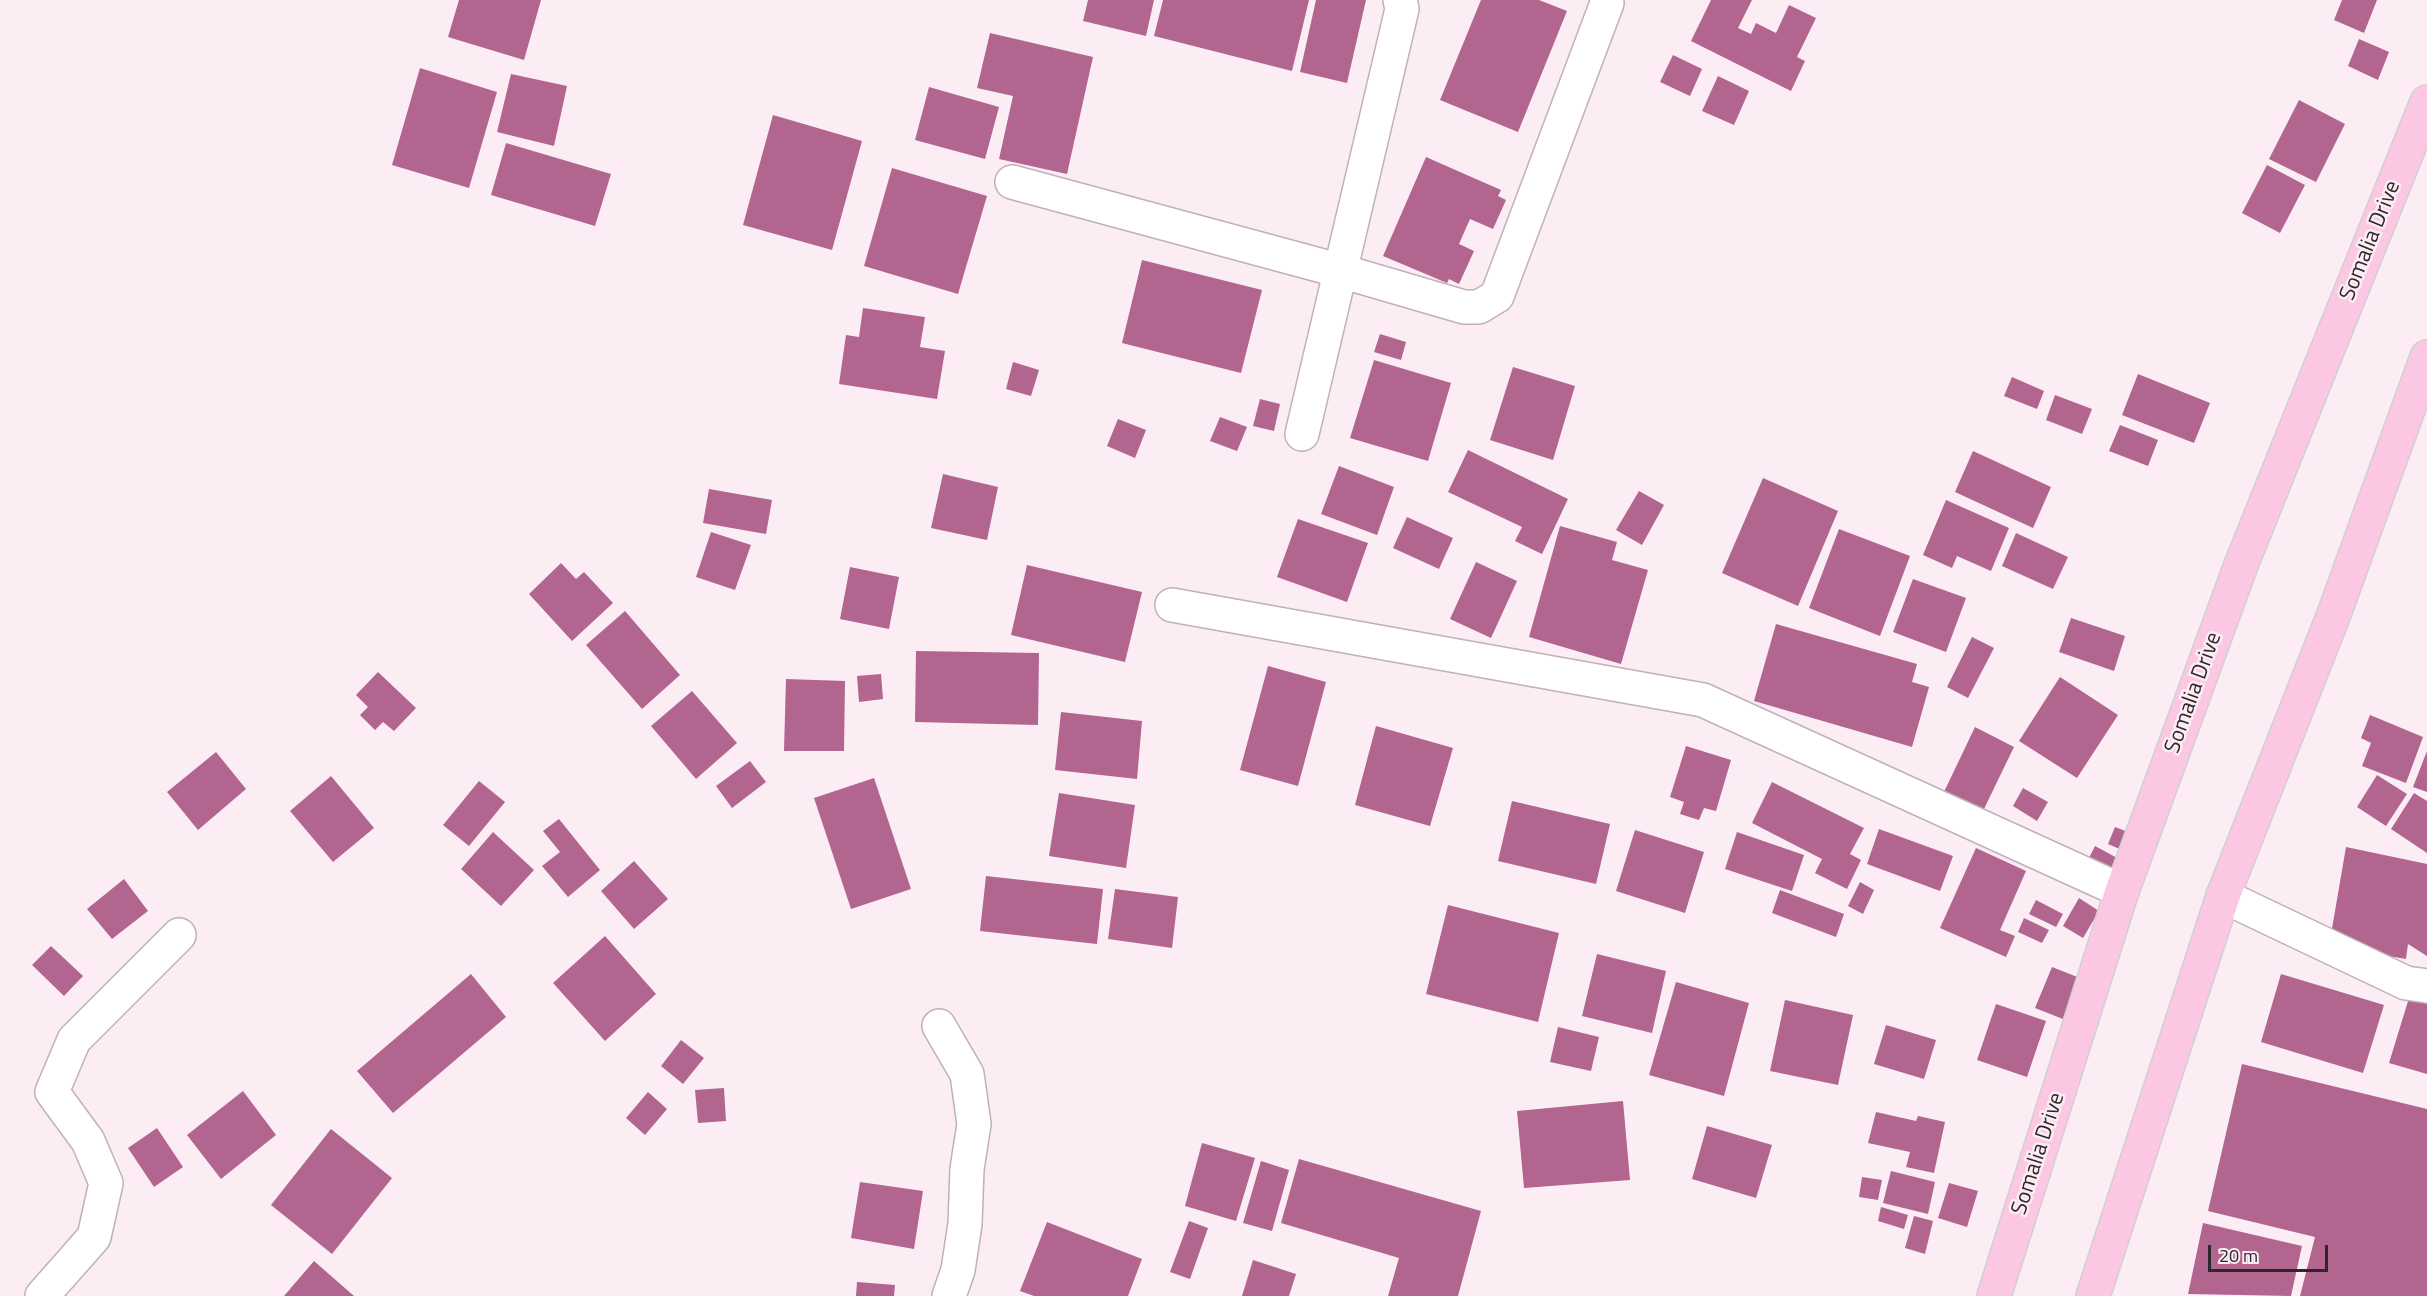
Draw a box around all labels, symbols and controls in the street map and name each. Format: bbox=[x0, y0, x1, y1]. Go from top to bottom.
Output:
street label: Somalia Drive bbox=[2335, 177, 2407, 305]
street label: Somalia Drive bbox=[2160, 629, 2228, 757]
street label: Somalia Drive bbox=[2007, 1090, 2071, 1218]
scale bar bbox=[2211, 1233, 2331, 1271]
text: 20 m bbox=[2219, 1242, 2258, 1269]

